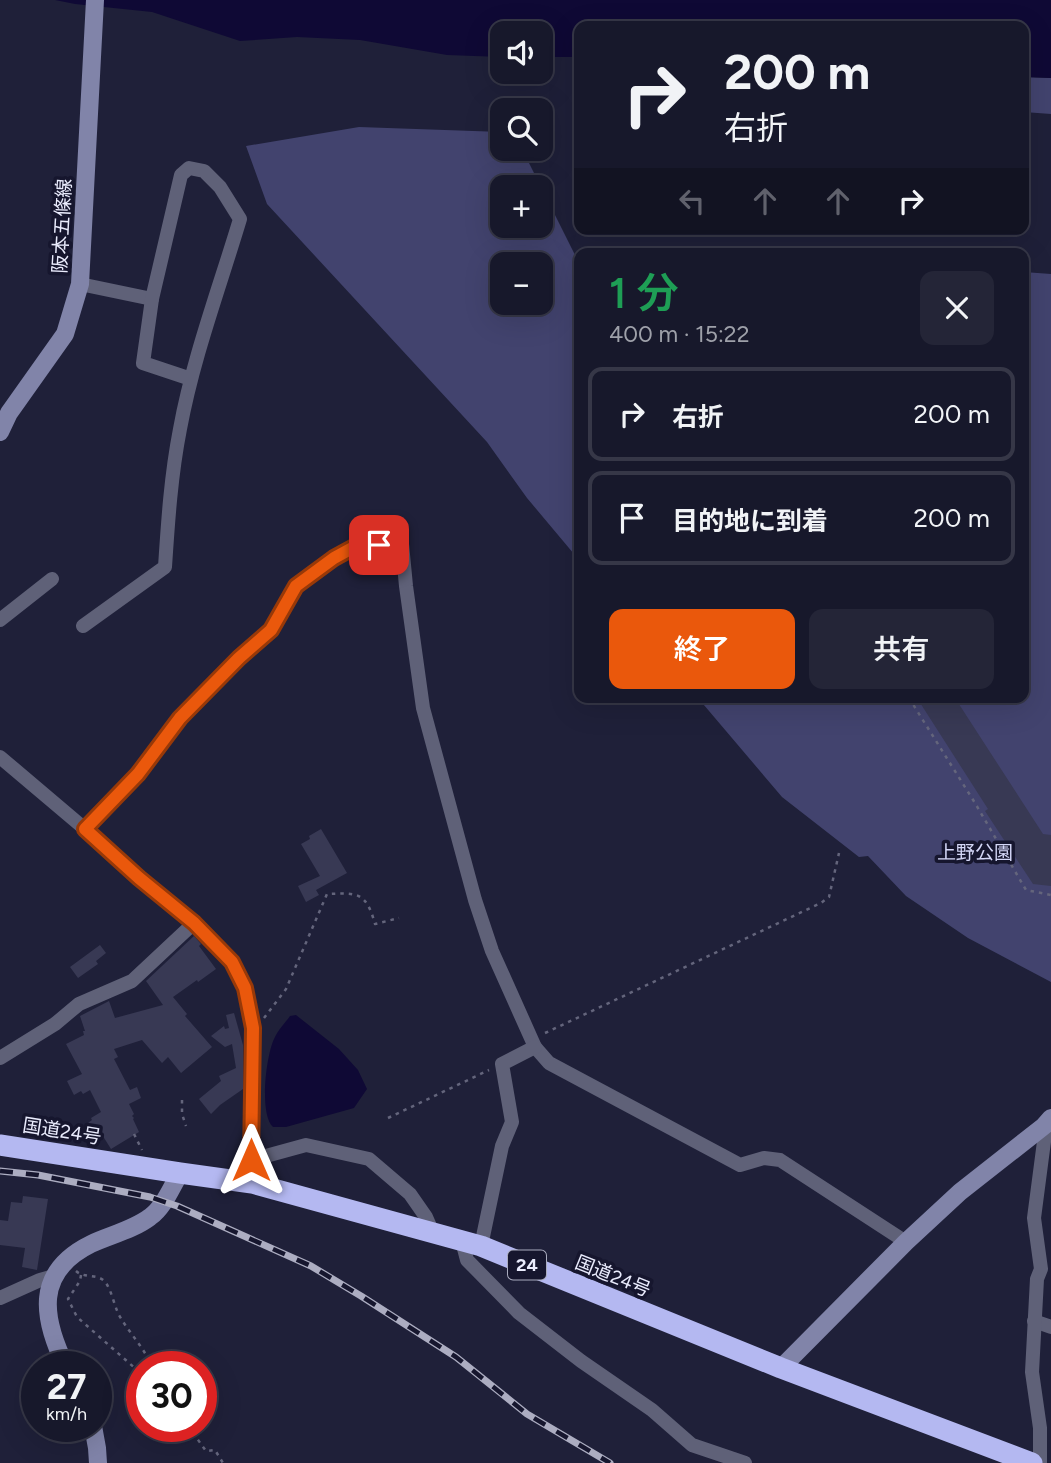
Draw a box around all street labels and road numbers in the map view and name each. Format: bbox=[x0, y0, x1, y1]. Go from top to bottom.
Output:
street label: 阪本五條線 bbox=[48, 178, 76, 274]
street label: 国道24号 bbox=[21, 1113, 103, 1149]
road number: 24 bbox=[508, 1250, 546, 1280]
street label: 国道24号 bbox=[572, 1250, 654, 1302]

